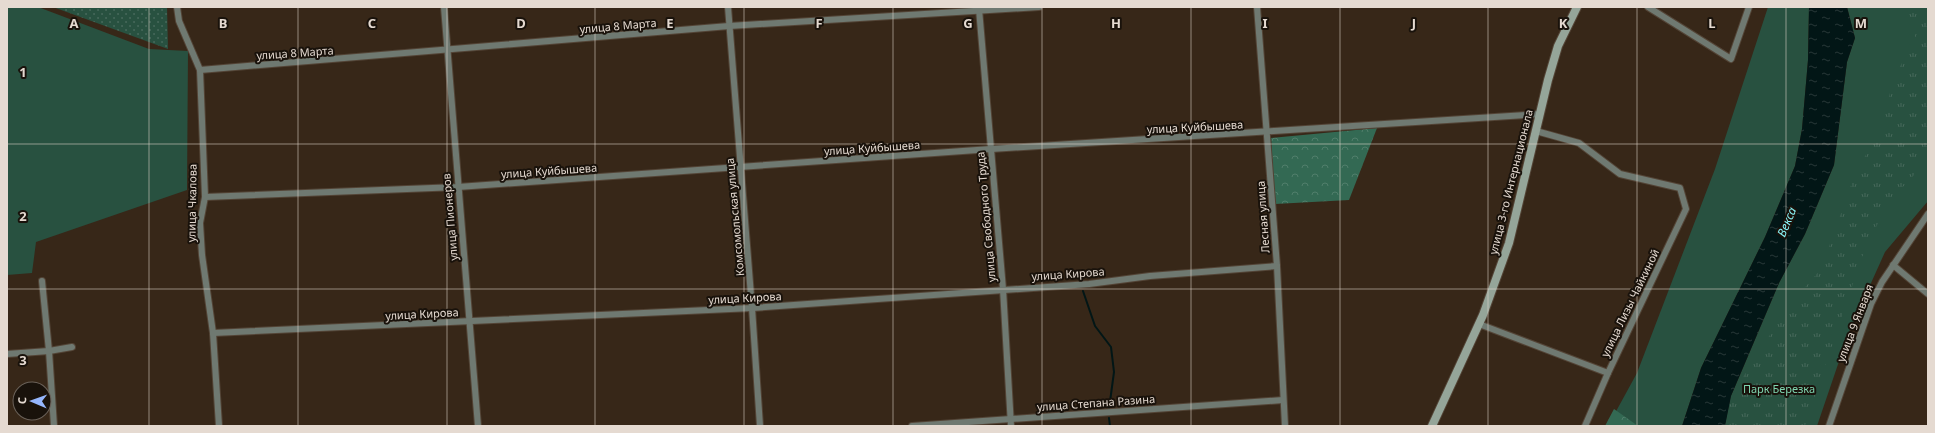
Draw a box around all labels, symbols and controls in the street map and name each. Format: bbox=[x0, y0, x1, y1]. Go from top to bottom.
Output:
text: A bbox=[70, 14, 79, 32]
text: B bbox=[219, 14, 227, 32]
text: C bbox=[368, 14, 376, 32]
text: D bbox=[516, 14, 526, 32]
text: E bbox=[666, 14, 674, 32]
text: F bbox=[815, 14, 823, 32]
text: G bbox=[963, 14, 973, 32]
text: H bbox=[1111, 14, 1121, 32]
text: I bbox=[1262, 14, 1268, 32]
text: J bbox=[1411, 14, 1416, 32]
text: K bbox=[1559, 14, 1568, 32]
text: L bbox=[1708, 14, 1716, 32]
text: M bbox=[1855, 14, 1867, 32]
street label: улица 8 Марта bbox=[579, 15, 657, 36]
street label: улица 8 Марта bbox=[256, 42, 334, 63]
text: 1 bbox=[19, 63, 27, 81]
street label: улица 3-го Интернационала bbox=[1485, 108, 1536, 256]
street label: улица Куйбышева bbox=[1146, 116, 1243, 137]
street label: улица Куйбышева bbox=[823, 137, 921, 158]
street label: улица Свободного Труда bbox=[972, 151, 999, 283]
street label: Комсомольская улица bbox=[722, 157, 747, 277]
street label: улица Куйбышева bbox=[500, 160, 598, 181]
street label: улица Чкалова bbox=[183, 164, 200, 242]
street label: улица Пионеров bbox=[438, 173, 461, 261]
street label: Лесная улица bbox=[1252, 180, 1273, 254]
water label: Векса bbox=[1773, 204, 1800, 239]
text: 2 bbox=[19, 207, 27, 225]
street label: улица Лизы Чайкиной bbox=[1597, 246, 1662, 359]
street label: улица Кирова bbox=[1031, 263, 1105, 284]
street label: улица 9 Января bbox=[1833, 282, 1876, 364]
street label: улица Кирова bbox=[708, 288, 782, 307]
street label: улица Кирова bbox=[385, 304, 459, 323]
text: 3 bbox=[19, 351, 27, 369]
north arrow bbox=[12, 381, 52, 421]
park label: Парк Березка bbox=[1743, 381, 1815, 396]
street label: улица Степана Разина bbox=[1036, 391, 1155, 414]
text: С bbox=[14, 397, 29, 404]

